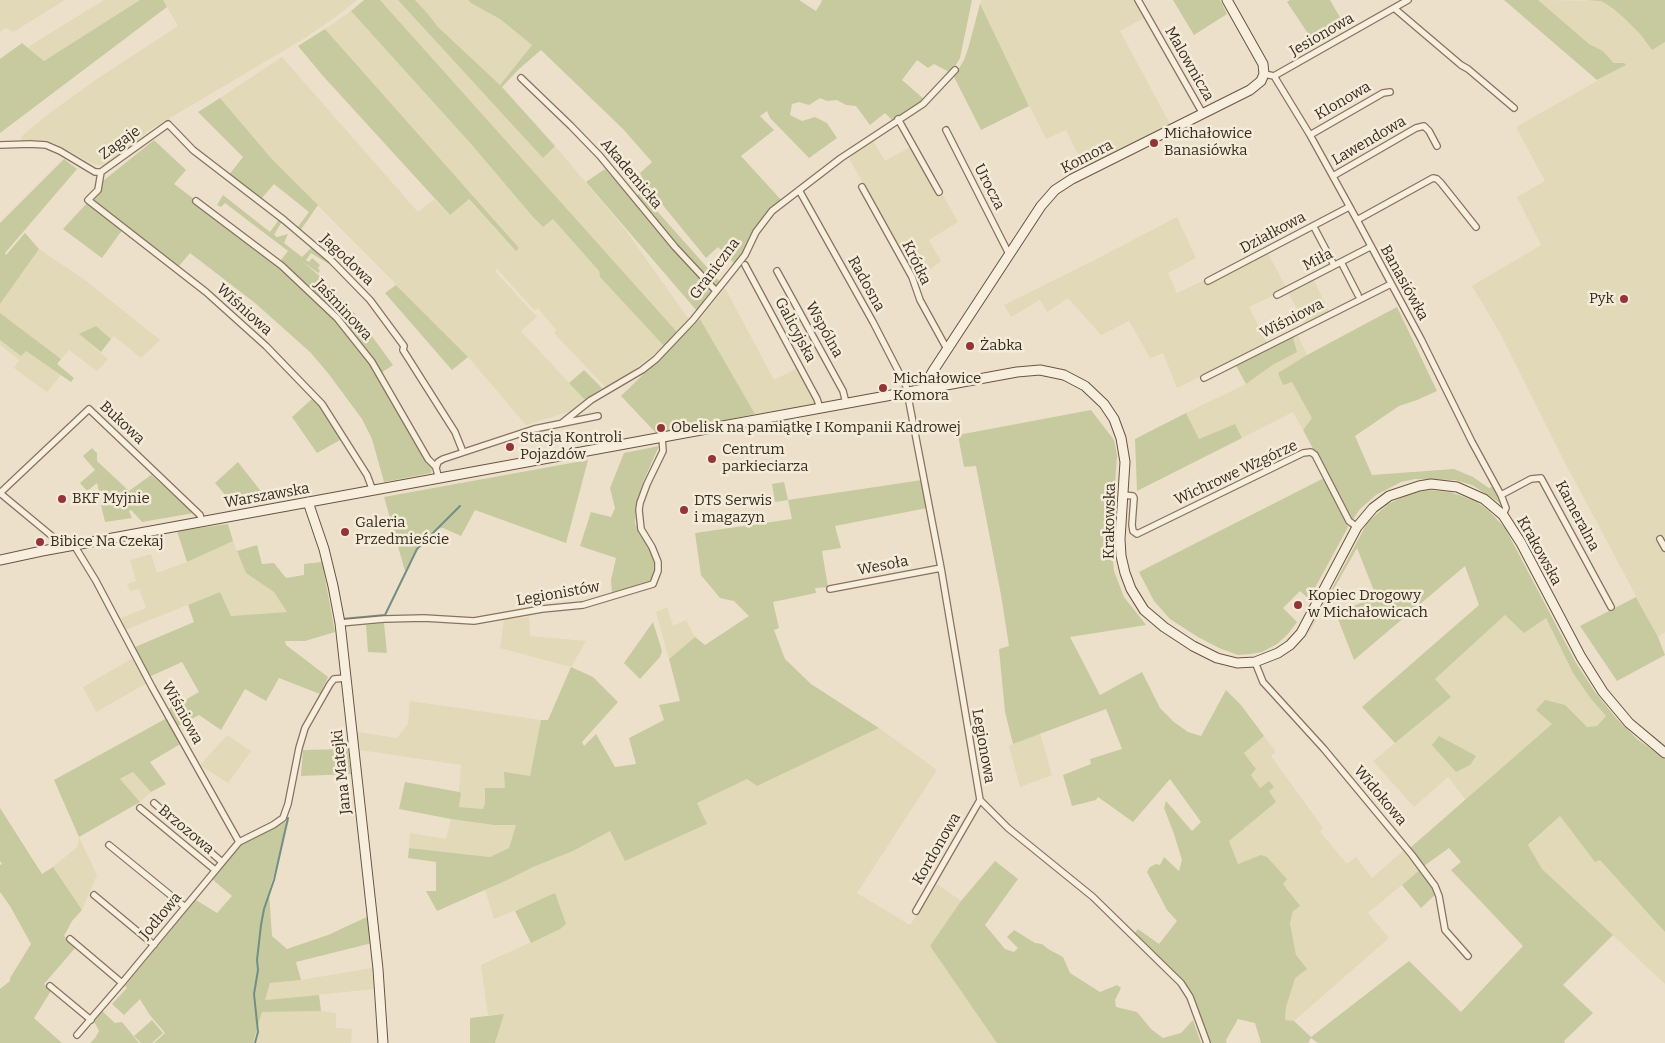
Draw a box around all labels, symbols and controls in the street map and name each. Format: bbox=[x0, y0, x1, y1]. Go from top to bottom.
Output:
street label: Jesionowa bbox=[1287, 9, 1357, 61]
street label: Malownicza bbox=[1160, 24, 1218, 104]
street label: Klonowa bbox=[1312, 78, 1374, 124]
street label: Lawendowa bbox=[1329, 113, 1409, 169]
street label: Zagaje bbox=[96, 122, 144, 164]
place label: Michałowice Banasiówka bbox=[1164, 125, 1252, 160]
street label: Akademicka bbox=[596, 135, 666, 213]
street label: Komora bbox=[1058, 136, 1116, 178]
marker: Michałowice Banasiówka bbox=[1148, 137, 1160, 149]
street label: Urocza bbox=[970, 161, 1008, 213]
street label: Działkowa bbox=[1237, 208, 1309, 258]
street label: Jagodowa bbox=[317, 230, 377, 290]
street label: Graniczna bbox=[686, 235, 744, 303]
street label: Krótka bbox=[898, 238, 934, 288]
street label: Banasiówka bbox=[1376, 242, 1432, 324]
street label: Miła bbox=[1300, 245, 1336, 275]
street label: Radosna bbox=[844, 253, 888, 315]
street label: Jaśminowa bbox=[310, 276, 376, 344]
street label: Wiśniowa bbox=[212, 280, 276, 340]
place label: Pyk bbox=[1589, 290, 1614, 308]
marker: Pyk bbox=[1618, 293, 1630, 305]
street label: Galicyjska bbox=[770, 295, 820, 365]
street label: Wiśniowa bbox=[1257, 295, 1327, 343]
street label: Wspólna bbox=[801, 299, 847, 361]
place label: Żabka bbox=[980, 337, 1022, 355]
marker: Żabka bbox=[964, 340, 976, 352]
place label: Michałowice Komora bbox=[893, 370, 981, 405]
marker: Michałowice Komora bbox=[877, 382, 889, 394]
street label: Bukowa bbox=[96, 398, 148, 448]
place label: Obelisk na pamiątkę I Kompanii Kadrowej bbox=[671, 419, 961, 437]
marker: Obelisk na pamiątkę I Kompanii Kadrowej bbox=[655, 422, 667, 434]
place label: Stacja Kontroli Pojazdów bbox=[520, 429, 622, 464]
street label: Wichrowe Wzgórze bbox=[1172, 437, 1300, 509]
marker: Stacja Kontroli Pojazdów bbox=[504, 441, 516, 453]
place label: Centrum parkieciarza bbox=[722, 441, 808, 476]
marker: Centrum parkieciarza bbox=[706, 453, 718, 465]
street label: Kameralna bbox=[1551, 478, 1603, 554]
street label: Warszawska bbox=[223, 480, 311, 512]
street label: Krakowska bbox=[1100, 483, 1120, 559]
place label: BKF Myjnie bbox=[72, 490, 150, 508]
place label: DTS Serwis i magazyn bbox=[694, 492, 772, 527]
marker: BKF Myjnie bbox=[56, 493, 68, 505]
marker: DTS Serwis i magazyn bbox=[678, 504, 690, 516]
street label: Krakowska bbox=[1513, 513, 1565, 589]
place label: Galeria Przedmieście bbox=[355, 514, 449, 549]
marker: Galeria Przedmieście bbox=[339, 526, 351, 538]
place label: Bibice Na Czekaj bbox=[50, 533, 164, 551]
marker: Bibice Na Czekaj bbox=[34, 536, 46, 548]
street label: Wesoła bbox=[856, 552, 910, 580]
street label: Legionistów bbox=[515, 578, 601, 610]
place label: Kopiec Drogowy w Michałowicach bbox=[1308, 587, 1428, 622]
marker: Kopiec Drogowy w Michałowicach bbox=[1292, 599, 1304, 611]
street label: Wiśniowa bbox=[157, 679, 207, 747]
street label: Legionowa bbox=[968, 707, 998, 785]
street label: Jana Matejki bbox=[329, 729, 355, 815]
street label: Widokowa bbox=[1350, 762, 1410, 830]
street label: Brzozowa bbox=[154, 801, 218, 859]
street label: Kordonowa bbox=[909, 810, 965, 888]
street label: Jodłowa bbox=[136, 889, 186, 943]

